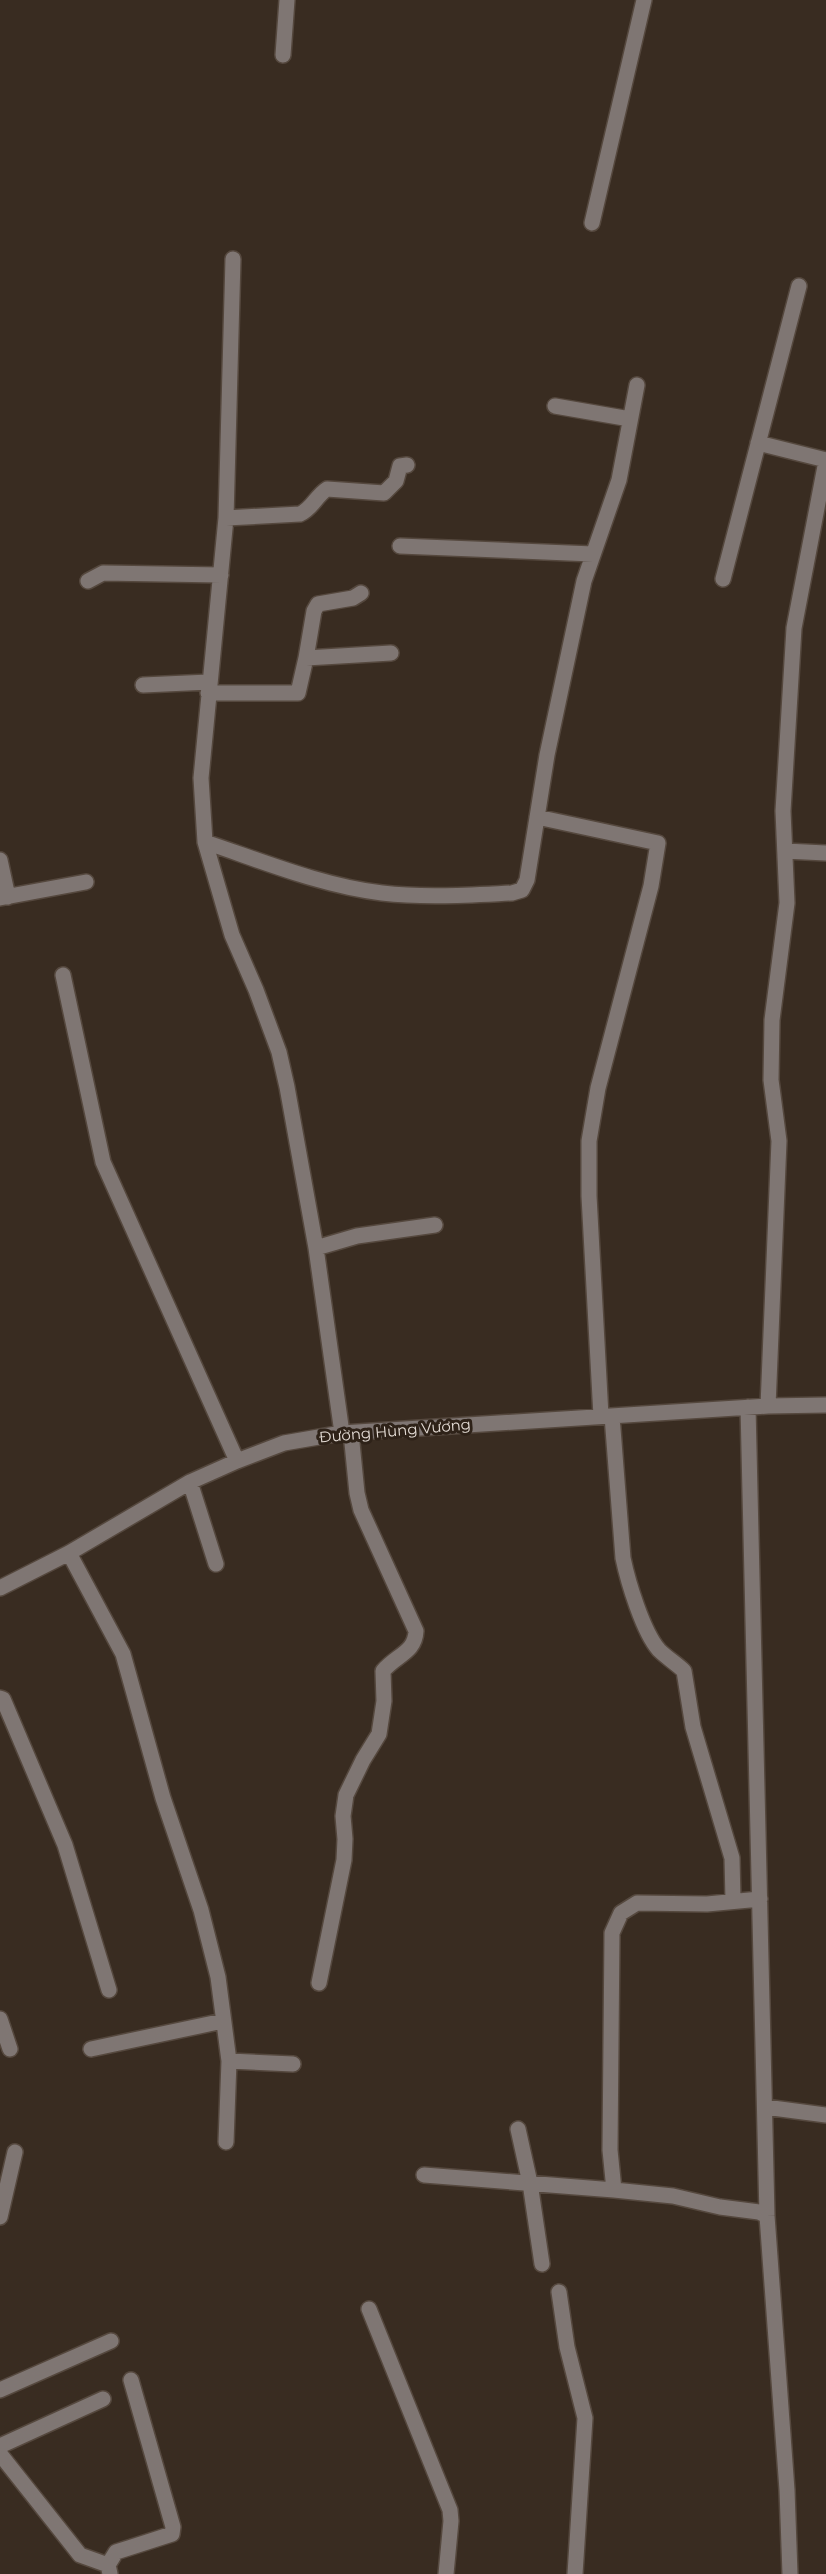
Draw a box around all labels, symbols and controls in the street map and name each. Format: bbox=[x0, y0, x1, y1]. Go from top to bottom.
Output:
street label: Đường Hùng Vương bbox=[318, 1414, 472, 1447]

